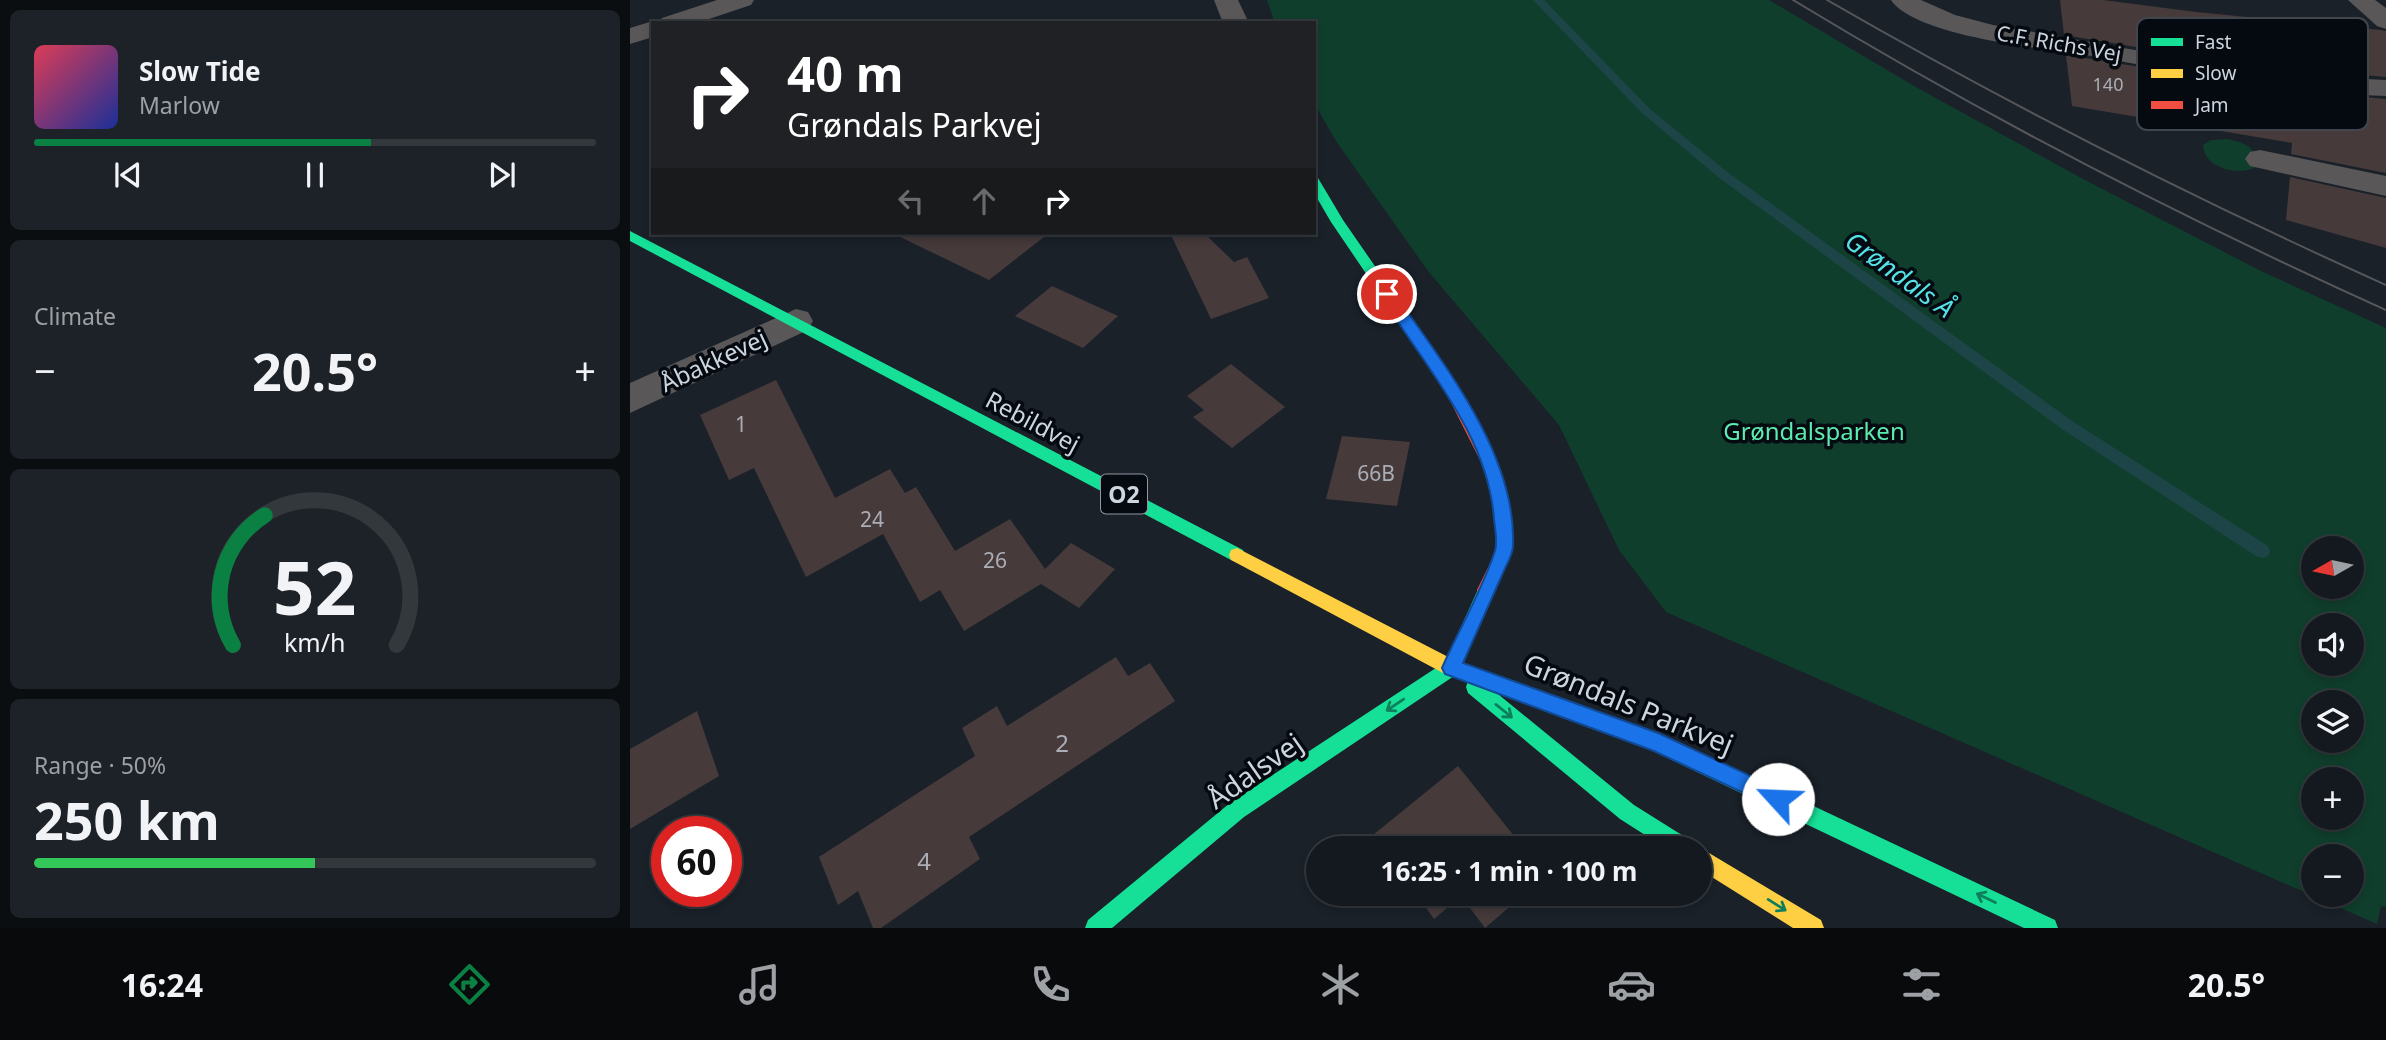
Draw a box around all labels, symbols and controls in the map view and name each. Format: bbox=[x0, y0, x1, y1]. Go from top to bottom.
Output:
street label: C.F. Richs Vej bbox=[1994, 18, 2124, 68]
legend bbox=[2137, 18, 2368, 130]
text: Fast bbox=[2195, 29, 2232, 55]
text: 40 m bbox=[787, 40, 904, 106]
icon: right bbox=[672, 49, 763, 140]
text: Slow Tide bbox=[139, 53, 261, 89]
text: Slow bbox=[2195, 60, 2236, 86]
house number: 140 bbox=[2093, 72, 2123, 96]
text: Marlow bbox=[139, 89, 220, 121]
text: Jam bbox=[2193, 92, 2229, 118]
text: Grøndals Parkvej bbox=[787, 103, 1042, 146]
icon: previous bbox=[109, 156, 147, 194]
icon: pause bbox=[296, 156, 334, 194]
icon: next bbox=[483, 156, 521, 194]
icon: left bbox=[892, 182, 930, 220]
icon: ahead bbox=[965, 182, 1003, 220]
icon: right bbox=[1038, 182, 1076, 220]
water label: Grøndals Å bbox=[1838, 222, 1962, 326]
pin bbox=[1357, 264, 1417, 324]
icon: arrive bbox=[1368, 275, 1406, 313]
text: Climate bbox=[34, 300, 116, 332]
street label: Åbakkevej bbox=[654, 321, 772, 399]
text: 20.5° bbox=[252, 335, 378, 406]
text: − bbox=[34, 344, 56, 396]
text: + bbox=[574, 344, 596, 396]
street label: Rebildvej bbox=[980, 382, 1086, 460]
house number: 1 bbox=[735, 410, 747, 438]
park label: Grøndalsparken bbox=[1723, 414, 1905, 447]
house number: 66B bbox=[1357, 459, 1395, 487]
road number: O2 bbox=[1101, 474, 1147, 514]
house number: 24 bbox=[860, 505, 884, 533]
north arrow bbox=[2301, 536, 2364, 598]
map controls bbox=[2301, 536, 2364, 907]
text: 52 bbox=[273, 537, 357, 636]
house number: 26 bbox=[983, 546, 1007, 574]
button: sound bbox=[2301, 613, 2364, 676]
text: km/h bbox=[284, 625, 346, 659]
street label: Grøndals Parkvej bbox=[1519, 644, 1739, 762]
button: layers bbox=[2301, 690, 2364, 753]
one-way arrow bbox=[1385, 699, 1405, 713]
one-way arrow bbox=[1495, 703, 1513, 719]
street label: Ådalsvej bbox=[1199, 723, 1309, 817]
house number: 2 bbox=[1055, 726, 1069, 759]
text: Range · 50% bbox=[34, 749, 166, 781]
position arrow bbox=[1741, 762, 1815, 836]
button: + bbox=[2301, 767, 2364, 830]
text: 250 km bbox=[34, 784, 220, 855]
speed limit sign: 60 bbox=[651, 816, 742, 907]
house number: 4 bbox=[917, 844, 931, 877]
button: − bbox=[2301, 844, 2364, 907]
text: 16:25 · 1 min · 100 m bbox=[1381, 853, 1637, 889]
one-way arrow bbox=[1976, 890, 1997, 904]
one-way arrow bbox=[1767, 899, 1787, 913]
icon: directions bbox=[445, 960, 494, 1009]
icon: music bbox=[735, 960, 784, 1009]
icon: phone bbox=[1026, 960, 1075, 1009]
icon: climate bbox=[1316, 960, 1365, 1009]
icon: car bbox=[1607, 960, 1656, 1009]
icon: filters bbox=[1897, 960, 1946, 1009]
text: 16:24 bbox=[121, 963, 203, 1006]
text: 20.5° bbox=[2188, 963, 2265, 1006]

